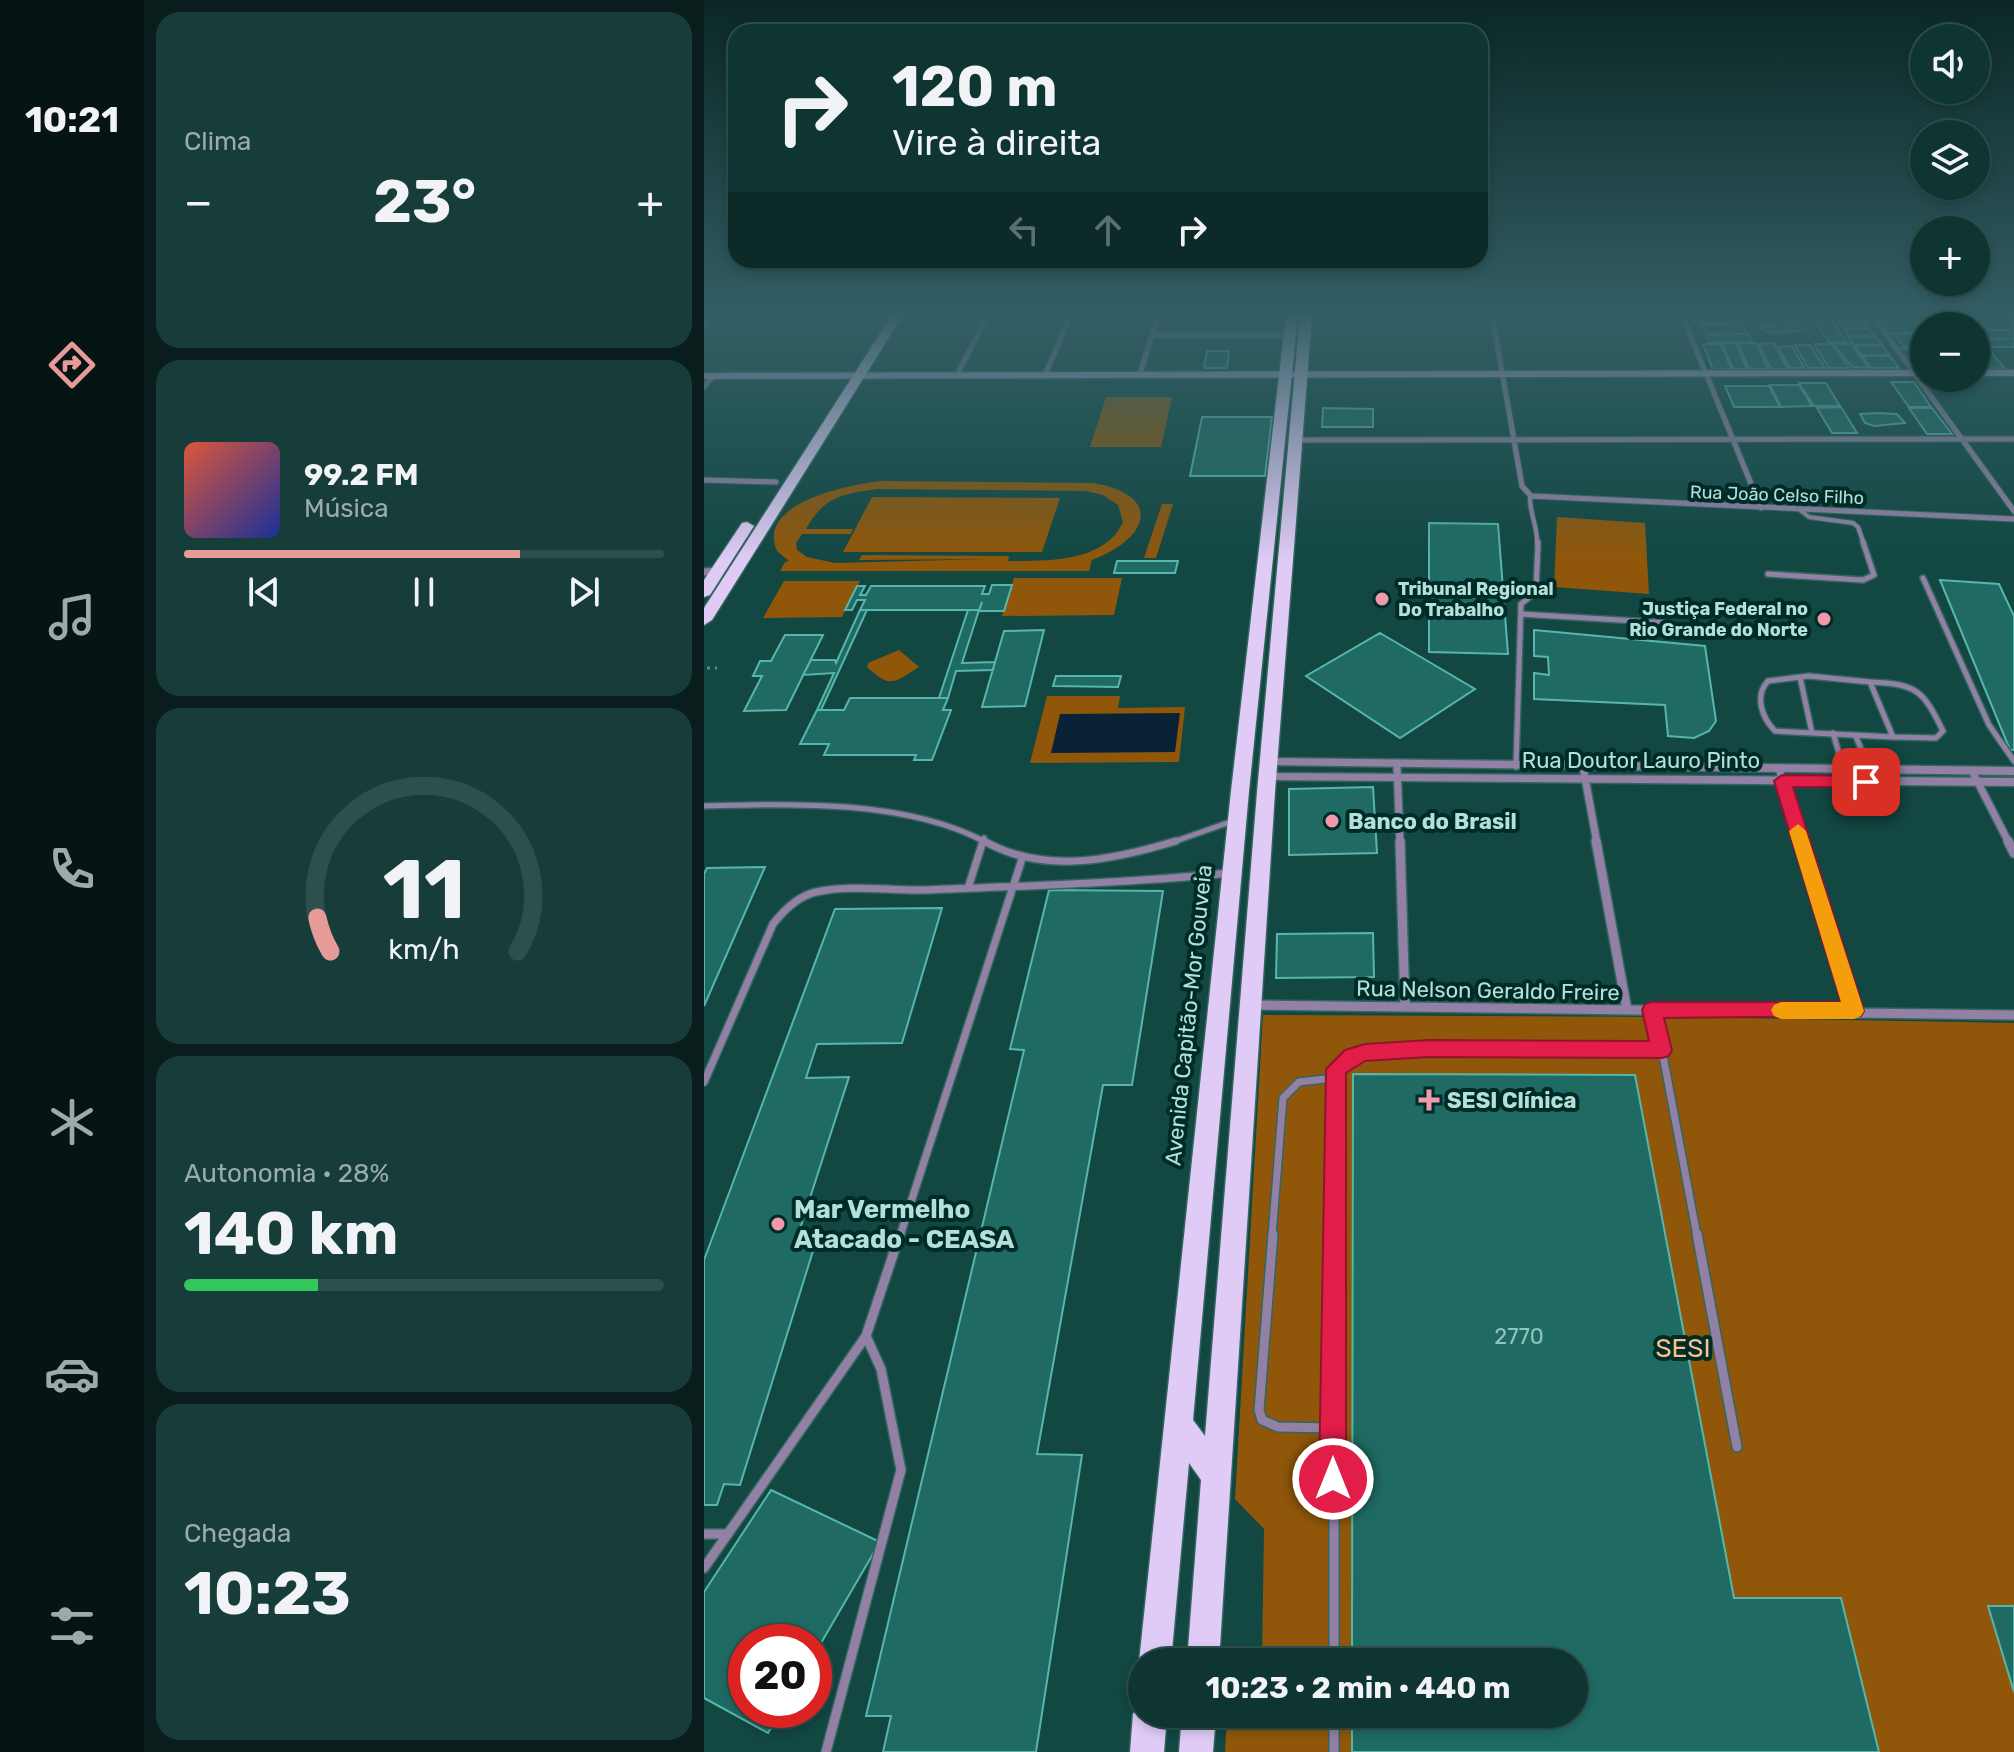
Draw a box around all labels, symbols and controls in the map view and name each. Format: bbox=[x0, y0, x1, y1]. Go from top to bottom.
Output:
map controls bbox=[1910, 24, 1990, 392]
button: sound bbox=[1910, 24, 1990, 104]
text: 120 m bbox=[892, 54, 1058, 120]
icon: right bbox=[760, 56, 864, 160]
text: 10:21 bbox=[25, 98, 119, 141]
button: layers bbox=[1910, 120, 1990, 200]
text: Vire à direita bbox=[892, 121, 1101, 164]
text: Clima bbox=[184, 126, 251, 157]
text: 23° bbox=[373, 166, 476, 237]
text: − bbox=[184, 176, 213, 228]
text: + bbox=[637, 176, 664, 228]
icon: left bbox=[1002, 208, 1046, 252]
icon: ahead bbox=[1086, 208, 1130, 252]
icon: right bbox=[1170, 208, 1214, 252]
button: + bbox=[1910, 216, 1990, 296]
button: − bbox=[1910, 312, 1990, 392]
icon: directions bbox=[44, 337, 100, 393]
text: 99.2 FM bbox=[304, 457, 419, 493]
street label: Rua João Celso Filho bbox=[1690, 481, 1864, 509]
text: Música bbox=[304, 493, 389, 524]
icon: previous bbox=[242, 570, 286, 614]
icon: pause bbox=[402, 570, 446, 614]
icon: next bbox=[562, 570, 606, 614]
place label: Tribunal Regional Do Trabalho bbox=[1398, 578, 1554, 621]
icon: music bbox=[44, 589, 100, 645]
marker: Tribunal Regional Do Trabalho bbox=[1373, 590, 1391, 608]
place label: Justiça Federal no Rio Grande do Norte bbox=[1629, 598, 1808, 641]
marker: Justiça Federal no Rio Grande do Norte bbox=[1815, 610, 1833, 628]
street label: Rua Doutor Lauro Pinto bbox=[1522, 747, 1760, 774]
pin bbox=[1832, 748, 1900, 816]
icon: arrive bbox=[1844, 760, 1888, 804]
place label: Banco do Brasil bbox=[1348, 808, 1517, 835]
marker: Banco do Brasil bbox=[1323, 812, 1341, 830]
text: 11 bbox=[383, 840, 465, 939]
icon: phone bbox=[44, 841, 100, 897]
street label: Avenida Capitão-Mor Gouveia bbox=[1159, 863, 1218, 1167]
text: km/h bbox=[388, 932, 460, 966]
street label: Rua Nelson Geraldo Freire bbox=[1356, 975, 1620, 1006]
place label: SESI Clínica bbox=[1447, 1087, 1576, 1114]
marker: SESI Clínica bbox=[1418, 1089, 1440, 1111]
icon: climate bbox=[44, 1094, 100, 1150]
text: Autonomia · 28% bbox=[184, 1158, 389, 1189]
place label: Mar Vermelho Atacado - CEASA bbox=[794, 1194, 1015, 1255]
text: 140 km bbox=[184, 1198, 398, 1269]
marker: Mar Vermelho Atacado - CEASA bbox=[769, 1215, 787, 1233]
house number: 2770 bbox=[1494, 1323, 1544, 1350]
park label: SESI bbox=[1655, 1333, 1711, 1364]
icon: car bbox=[44, 1346, 100, 1402]
position arrow bbox=[1291, 1437, 1375, 1521]
text: Chegada bbox=[184, 1518, 291, 1549]
text: 10:23 bbox=[184, 1558, 351, 1629]
icon: filters bbox=[44, 1598, 100, 1654]
speed limit sign: 20 bbox=[728, 1624, 832, 1728]
text: 10:23 · 2 min · 440 m bbox=[1205, 1670, 1511, 1706]

